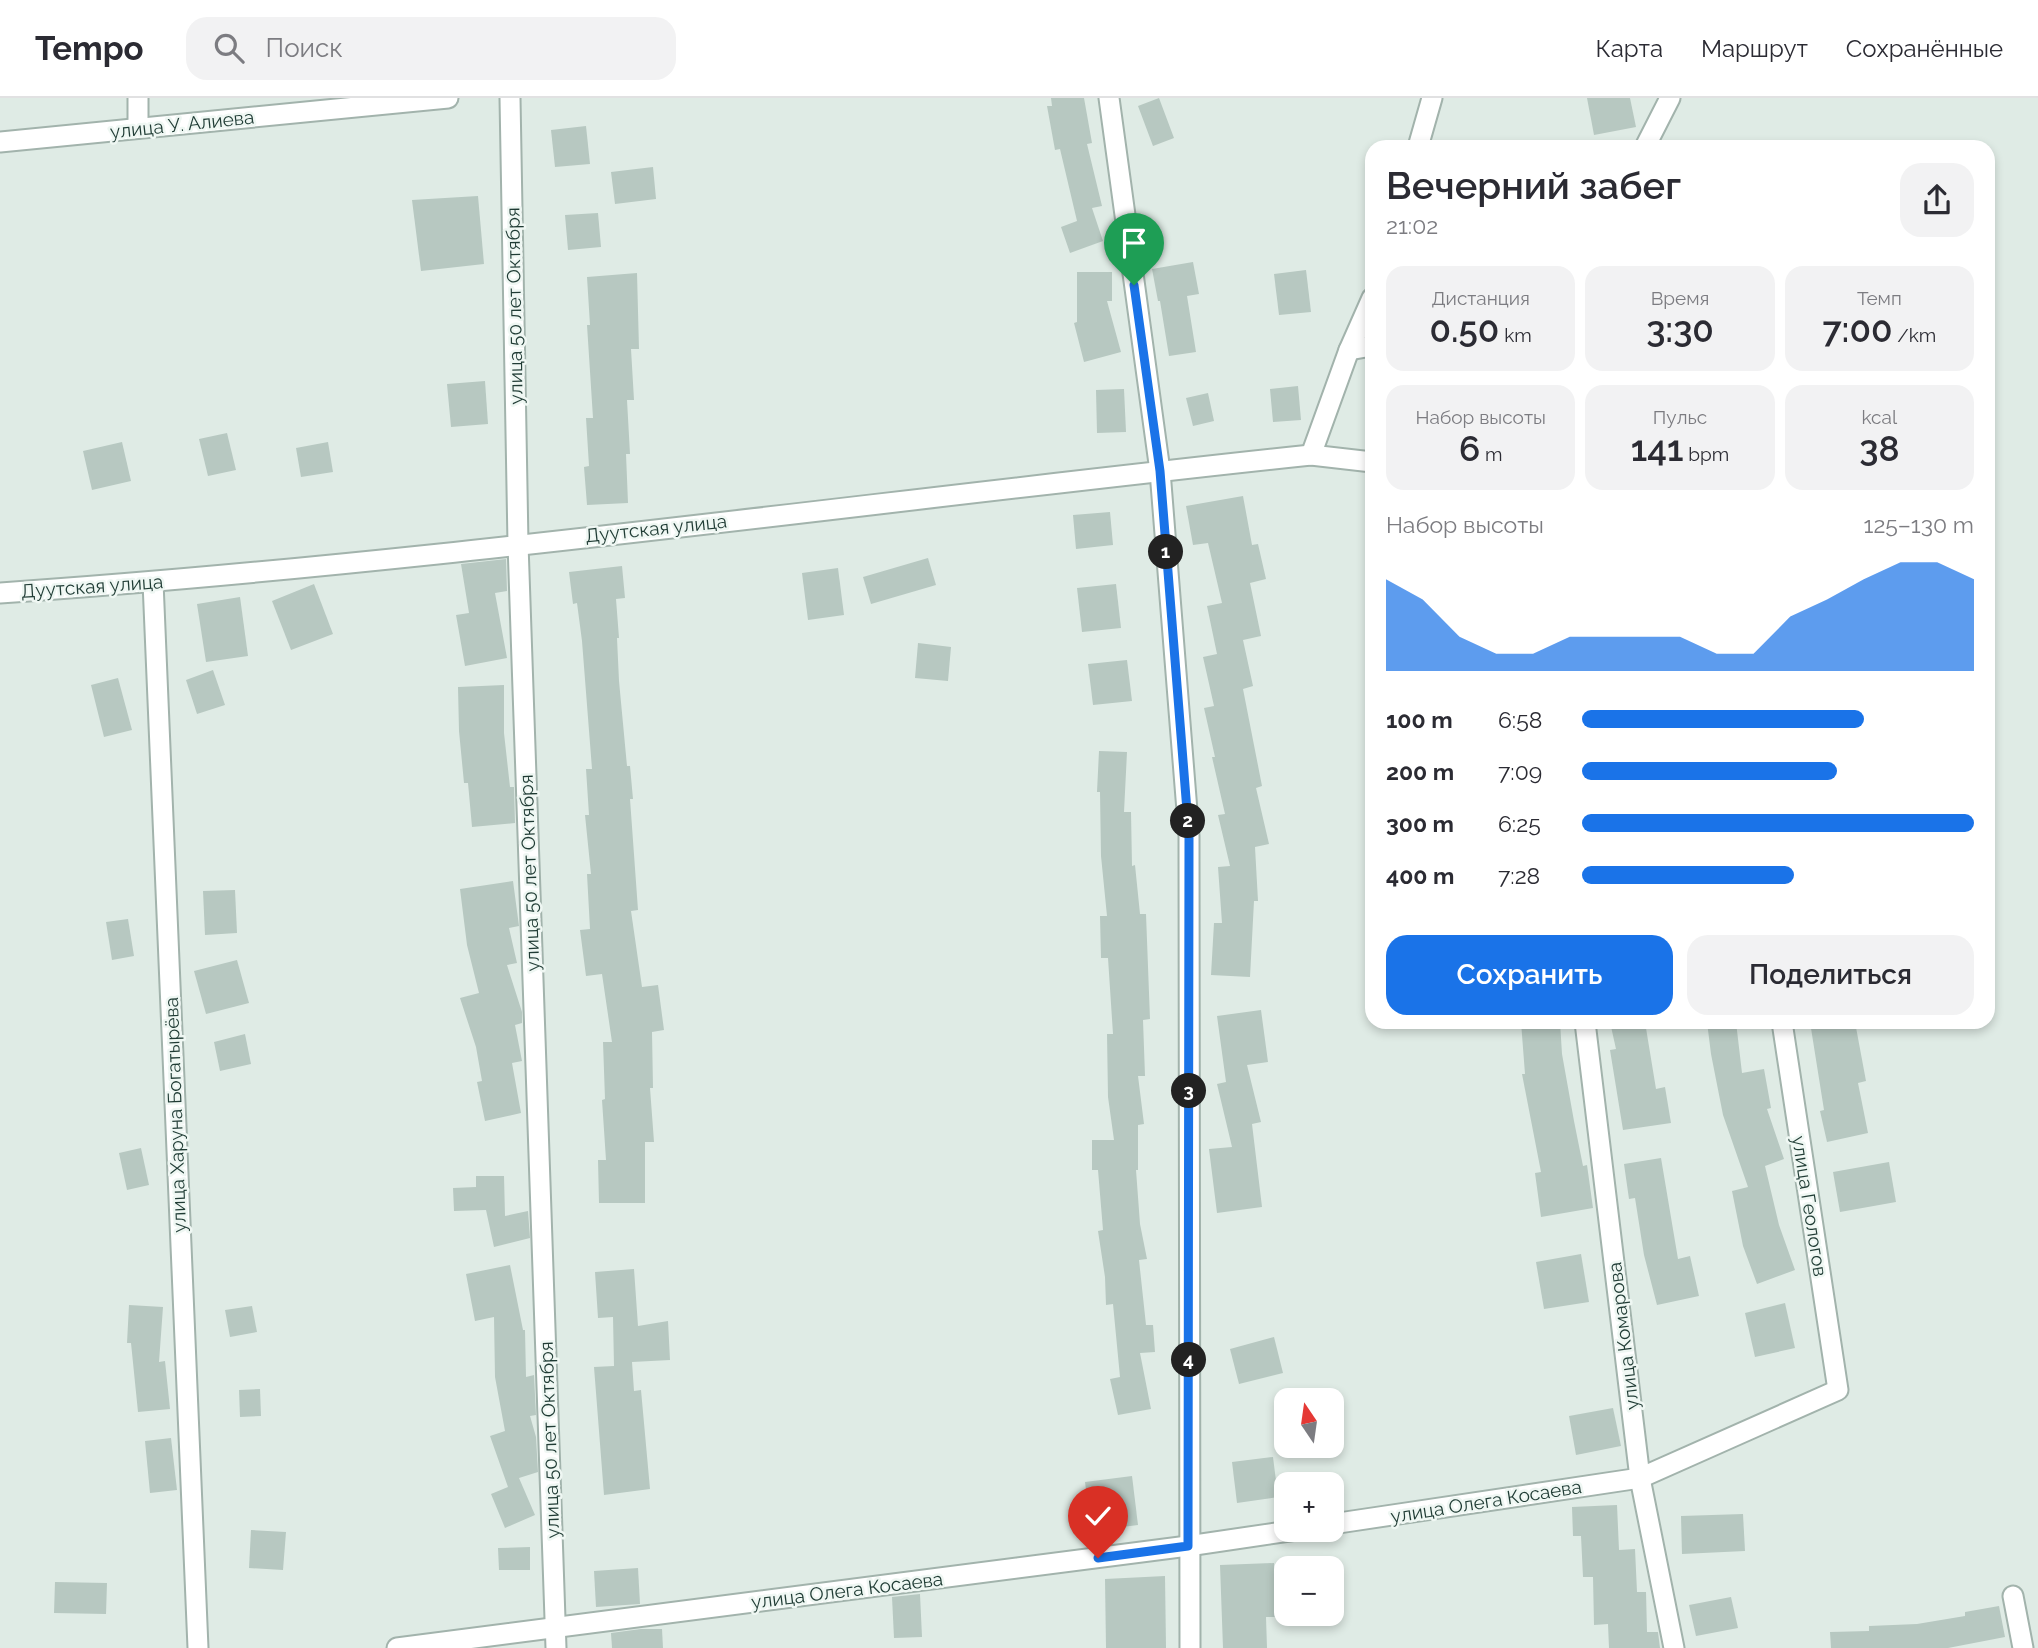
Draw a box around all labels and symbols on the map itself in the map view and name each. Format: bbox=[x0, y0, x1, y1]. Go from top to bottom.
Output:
street label: улица У. Алиева bbox=[109, 105, 255, 143]
street label: улица 50 лет Октября bbox=[501, 207, 527, 405]
pin bbox=[1104, 213, 1164, 285]
street label: Дуутская улица bbox=[584, 510, 728, 546]
pin: 1 bbox=[1148, 534, 1184, 570]
street label: Дуутская улица bbox=[20, 570, 164, 602]
street label: улица 50 лет Октября bbox=[515, 774, 543, 972]
pin: 2 bbox=[1170, 804, 1206, 838]
street label: улица Харуна Богатырёва bbox=[160, 997, 190, 1233]
pin: 3 bbox=[1172, 1074, 1206, 1108]
street label: улица Геологов bbox=[1788, 1134, 1832, 1278]
street label: улица Комарова bbox=[1603, 1261, 1643, 1411]
street label: улица 50 лет Октября bbox=[535, 1341, 563, 1539]
pin: 4 bbox=[1172, 1342, 1206, 1378]
north arrow bbox=[1274, 1388, 1344, 1458]
street label: улица Олега Косаева bbox=[1389, 1475, 1583, 1527]
pin bbox=[1068, 1486, 1128, 1558]
street label: улица Олега Косаева bbox=[750, 1567, 944, 1613]

